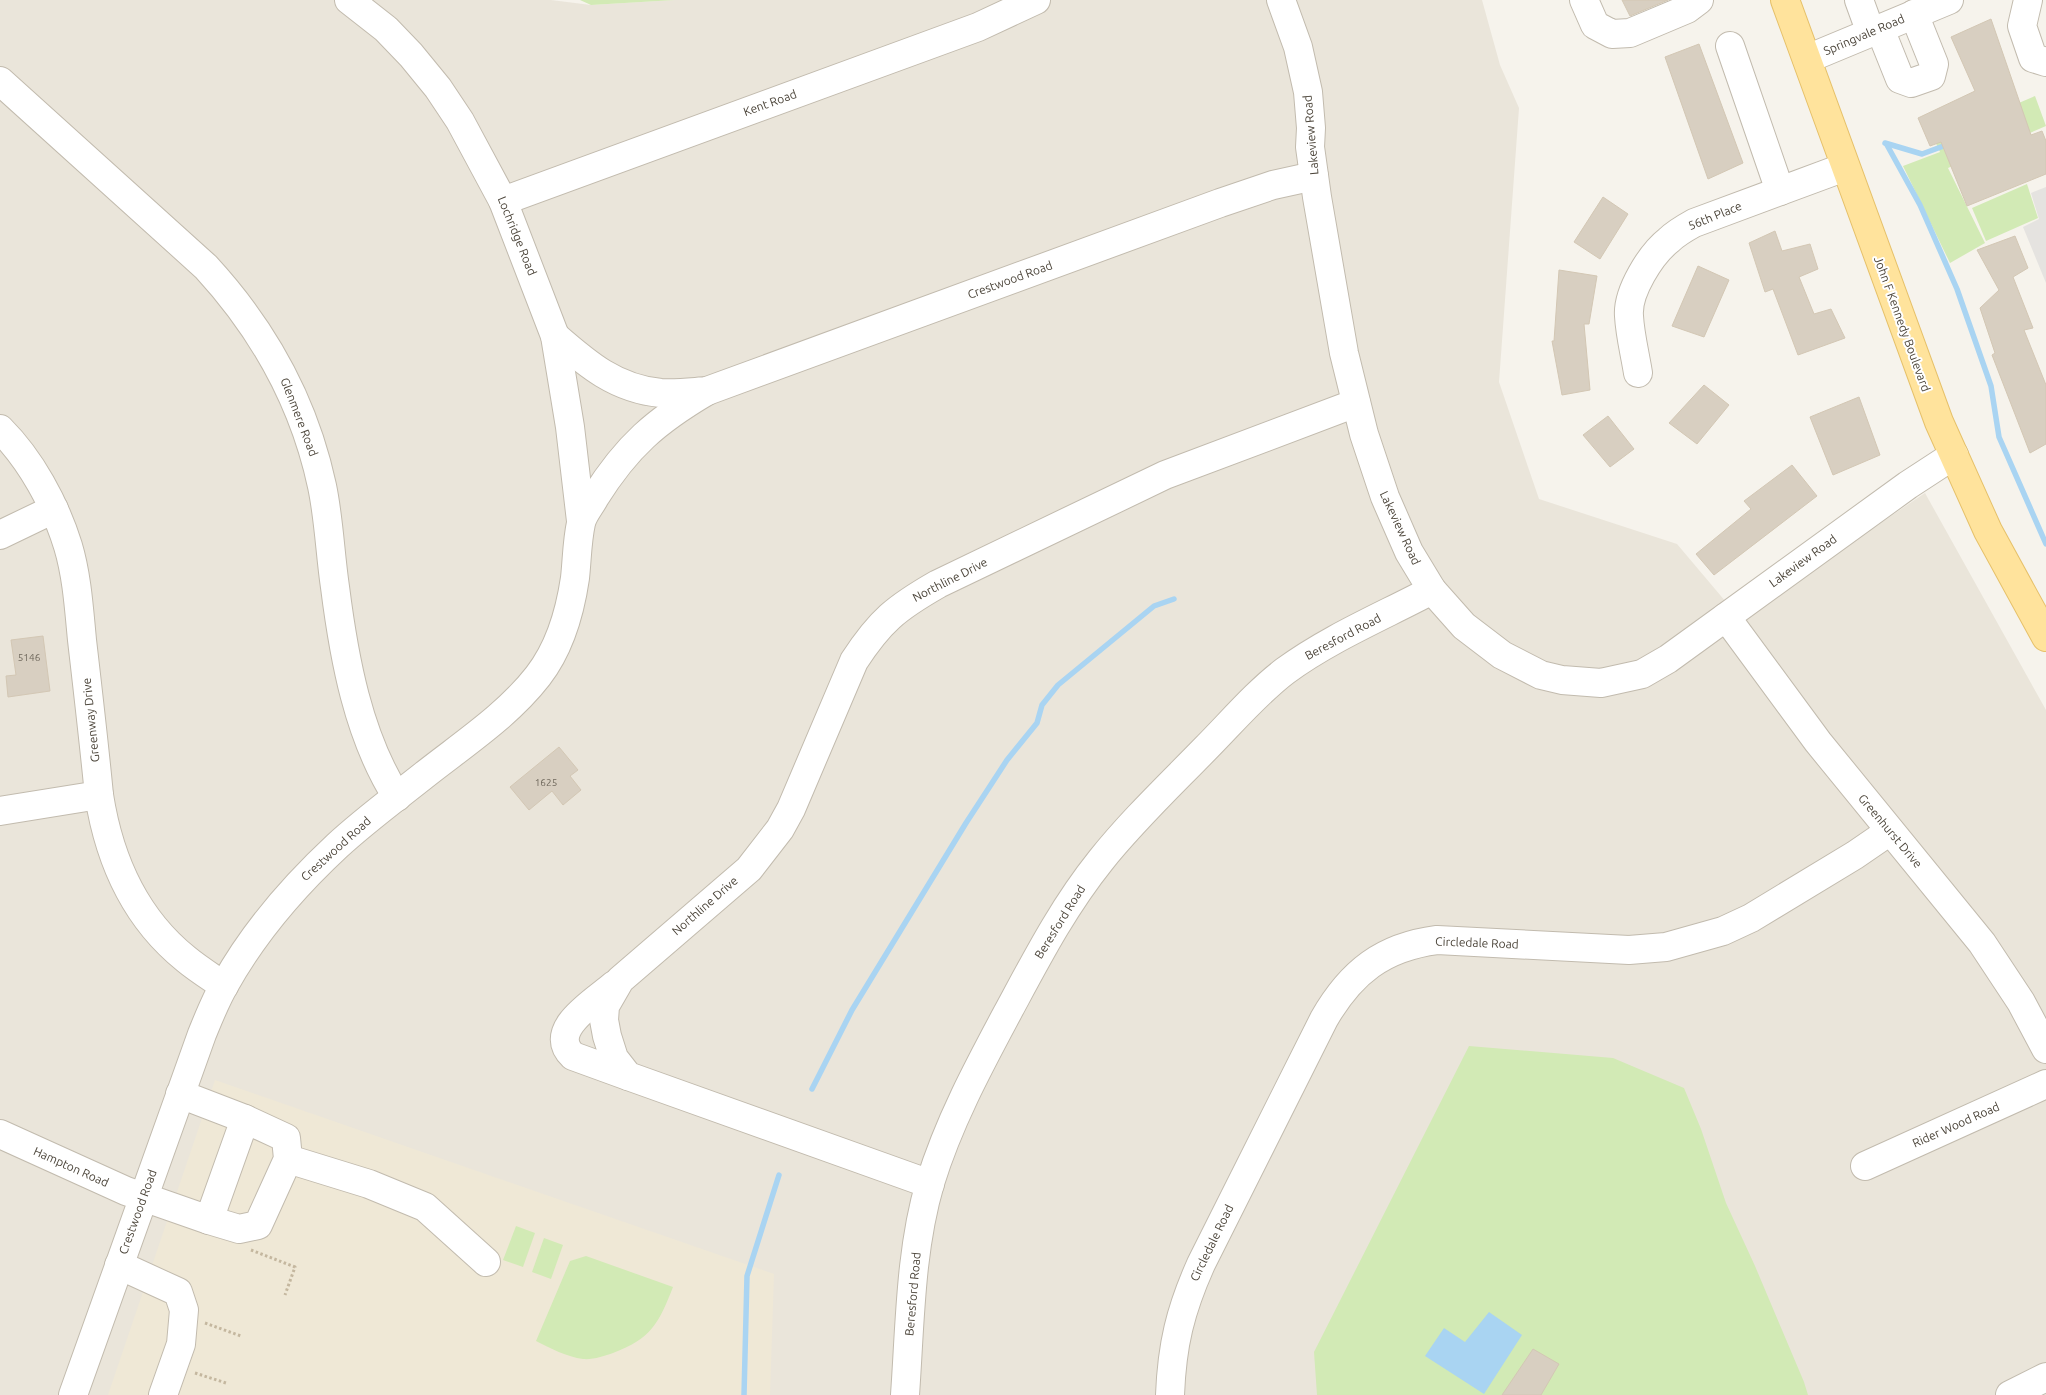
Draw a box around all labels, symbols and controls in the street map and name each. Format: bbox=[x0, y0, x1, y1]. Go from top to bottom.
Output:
street label: Springvale Road bbox=[1821, 12, 1906, 57]
street label: Kent Road bbox=[741, 87, 798, 118]
street label: Lakeview Road bbox=[1301, 95, 1320, 175]
street label: Lochridge Road bbox=[496, 194, 539, 277]
street label: 56th Place bbox=[1686, 199, 1743, 232]
street label: John F Kennedy Boulevard bbox=[1872, 254, 1933, 393]
street label: Crestwood Road bbox=[966, 258, 1054, 301]
street label: Glenmere Road bbox=[279, 376, 320, 458]
street label: Lakeview Road bbox=[1378, 489, 1423, 567]
street label: Lakeview Road bbox=[1767, 532, 1839, 589]
street label: Northline Drive bbox=[910, 555, 989, 604]
street label: Beresford Road bbox=[1303, 611, 1383, 662]
house number: 5146 bbox=[18, 652, 41, 663]
street label: Greenway Drive bbox=[80, 677, 101, 763]
house number: 1625 bbox=[535, 777, 557, 788]
street label: Greenhurst Drive bbox=[1856, 791, 1925, 870]
street label: Crestwood Road bbox=[298, 814, 373, 883]
street label: Northline Drive bbox=[669, 874, 740, 938]
street label: Beresford Road bbox=[1032, 883, 1087, 961]
street label: Circledale Road bbox=[1435, 935, 1519, 950]
street label: Rider Wood Road bbox=[1910, 1100, 2001, 1150]
street label: Hampton Road bbox=[32, 1144, 111, 1189]
street label: Crestwood Road bbox=[116, 1168, 159, 1256]
street label: Circledale Road bbox=[1187, 1202, 1236, 1283]
street label: Beresford Road bbox=[902, 1251, 923, 1336]

